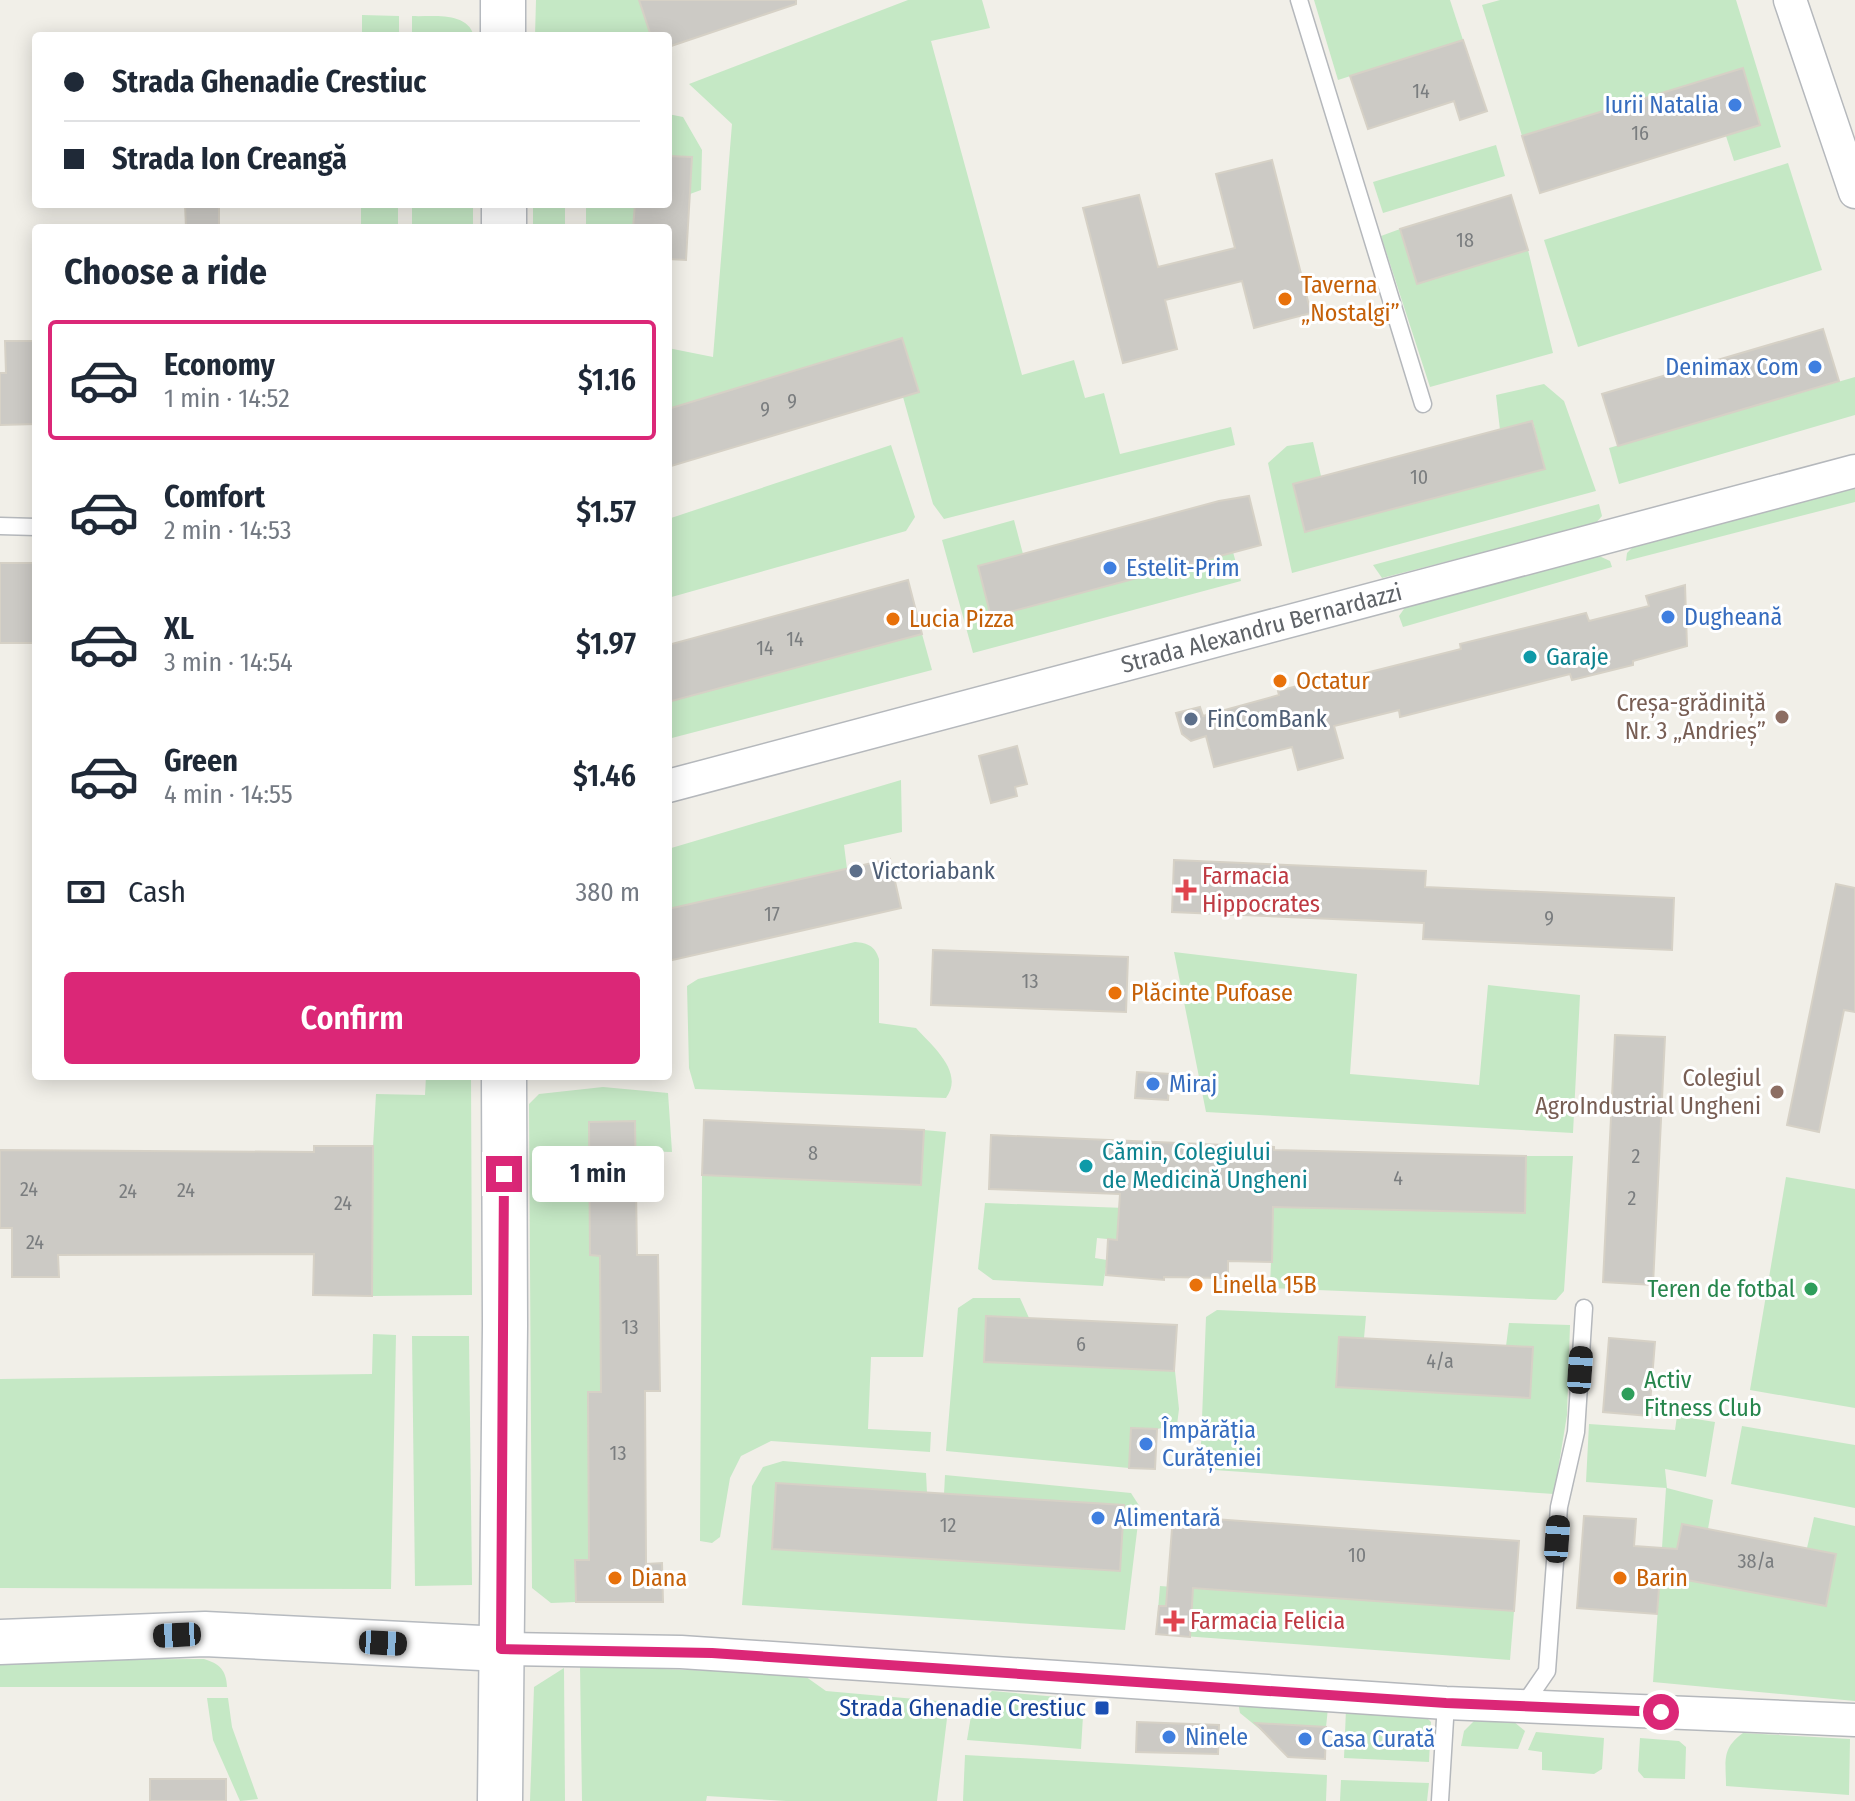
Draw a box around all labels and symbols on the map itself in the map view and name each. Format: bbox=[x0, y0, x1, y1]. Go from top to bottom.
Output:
house number: 14 bbox=[1412, 79, 1430, 103]
place label: Iurii Natalia bbox=[1604, 91, 1719, 119]
marker: Iurii Natalia bbox=[1726, 96, 1744, 114]
house number: 16 bbox=[1631, 121, 1649, 145]
house number: 18 bbox=[1456, 228, 1474, 252]
place label: Taverna „Nostalgi” bbox=[1301, 271, 1400, 327]
marker: Taverna „Nostalgi” bbox=[1276, 290, 1294, 308]
place label: Denimax Com bbox=[1665, 353, 1799, 381]
marker: Denimax Com bbox=[1806, 358, 1824, 376]
house number: 9 bbox=[787, 389, 797, 413]
house number: 9 bbox=[760, 397, 770, 421]
house number: 10 bbox=[1410, 465, 1428, 489]
place label: Estelit-Prim bbox=[1126, 554, 1240, 582]
marker: Estelit-Prim bbox=[1101, 559, 1119, 577]
street label: Strada Alexandru Bernardazzi bbox=[1118, 578, 1405, 679]
place label: Dugheană bbox=[1684, 603, 1782, 631]
place label: Lucia Pizza bbox=[909, 605, 1015, 633]
marker: Dugheană bbox=[1659, 608, 1677, 626]
marker: Lucia Pizza bbox=[884, 610, 902, 628]
house number: 14 bbox=[786, 627, 804, 651]
house number: 14 bbox=[756, 636, 774, 660]
place label: Garaje bbox=[1546, 643, 1609, 671]
marker: Garaje bbox=[1521, 648, 1539, 666]
place label: Octatur bbox=[1296, 667, 1370, 695]
marker: Octatur bbox=[1271, 672, 1289, 690]
place label: Creșa-grădiniță Nr. 3 „Andrieș” bbox=[1616, 689, 1766, 746]
place label: FinComBank bbox=[1207, 705, 1328, 733]
marker: Creșa-grădiniță Nr. 3 „Andrieș” bbox=[1773, 708, 1791, 726]
marker: FinComBank bbox=[1182, 710, 1200, 728]
place label: Victoriabank bbox=[872, 857, 996, 885]
marker: Victoriabank bbox=[847, 862, 865, 880]
place label: Farmacia Hippocrates bbox=[1202, 862, 1320, 918]
marker: Farmacia Hippocrates bbox=[1177, 881, 1195, 899]
house number: 17 bbox=[764, 902, 780, 926]
house number: 9 bbox=[1544, 906, 1554, 930]
house number: 13 bbox=[1022, 969, 1038, 993]
place label: Plăcinte Pufoase bbox=[1131, 979, 1293, 1007]
marker: Plăcinte Pufoase bbox=[1106, 984, 1124, 1002]
place label: Colegiul AgroIndustrial Ungheni bbox=[1535, 1064, 1761, 1120]
place label: Miraj bbox=[1169, 1070, 1217, 1098]
marker: Miraj bbox=[1144, 1075, 1162, 1093]
marker: Colegiul AgroIndustrial Ungheni bbox=[1768, 1083, 1786, 1101]
place label: Cămin, Colegiului de Medicină Ungheni bbox=[1102, 1138, 1308, 1194]
house number: 8 bbox=[808, 1141, 818, 1165]
house number: 2 bbox=[1632, 1144, 1641, 1168]
callout: 1 min bbox=[532, 1146, 664, 1202]
route end bbox=[486, 1156, 522, 1192]
marker: Cămin, Colegiului de Medicină Ungheni bbox=[1077, 1157, 1095, 1175]
house number: 4 bbox=[1393, 1166, 1403, 1190]
house number: 24 bbox=[20, 1177, 38, 1201]
house number: 24 bbox=[177, 1178, 195, 1202]
house number: 24 bbox=[119, 1179, 137, 1203]
house number: 2 bbox=[1628, 1186, 1637, 1210]
house number: 24 bbox=[334, 1191, 352, 1215]
house number: 24 bbox=[26, 1230, 44, 1254]
place label: Linella 15B bbox=[1212, 1271, 1317, 1299]
place label: Teren de fotbal bbox=[1647, 1275, 1795, 1303]
marker: Linella 15B bbox=[1187, 1276, 1205, 1294]
marker: Teren de fotbal bbox=[1802, 1280, 1820, 1298]
house number: 13 bbox=[622, 1315, 638, 1339]
house number: 6 bbox=[1076, 1332, 1086, 1356]
car bbox=[1566, 1345, 1594, 1395]
house number: 4/a bbox=[1426, 1349, 1454, 1373]
place label: Activ Fitness Club bbox=[1644, 1366, 1762, 1422]
marker: Activ Fitness Club bbox=[1619, 1385, 1637, 1403]
place label: Împărăția Curățeniei bbox=[1161, 1416, 1262, 1473]
marker: Împărăția Curățeniei bbox=[1137, 1435, 1155, 1453]
house number: 13 bbox=[610, 1441, 626, 1465]
place label: Alimentară bbox=[1114, 1504, 1221, 1532]
marker: Alimentară bbox=[1089, 1509, 1107, 1527]
house number: 12 bbox=[940, 1513, 956, 1537]
car bbox=[1543, 1514, 1571, 1564]
house number: 10 bbox=[1348, 1543, 1366, 1567]
house number: 38/a bbox=[1737, 1549, 1775, 1573]
place label: Diana bbox=[631, 1564, 687, 1592]
place label: Barin bbox=[1636, 1564, 1688, 1592]
marker: Diana bbox=[606, 1569, 624, 1587]
marker: Barin bbox=[1611, 1569, 1629, 1587]
place label: Farmacia Felicia bbox=[1190, 1607, 1345, 1635]
marker: Farmacia Felicia bbox=[1165, 1612, 1183, 1630]
car bbox=[152, 1622, 202, 1648]
car bbox=[358, 1630, 408, 1656]
place label: Strada Ghenadie Crestiuc bbox=[839, 1694, 1086, 1722]
route start bbox=[1643, 1694, 1679, 1730]
marker: Strada Ghenadie Crestiuc bbox=[1093, 1699, 1111, 1717]
place label: Ninele bbox=[1185, 1723, 1248, 1751]
place label: Casa Curată bbox=[1321, 1725, 1435, 1753]
marker: Ninele bbox=[1160, 1728, 1178, 1746]
marker: Casa Curată bbox=[1296, 1730, 1314, 1748]

